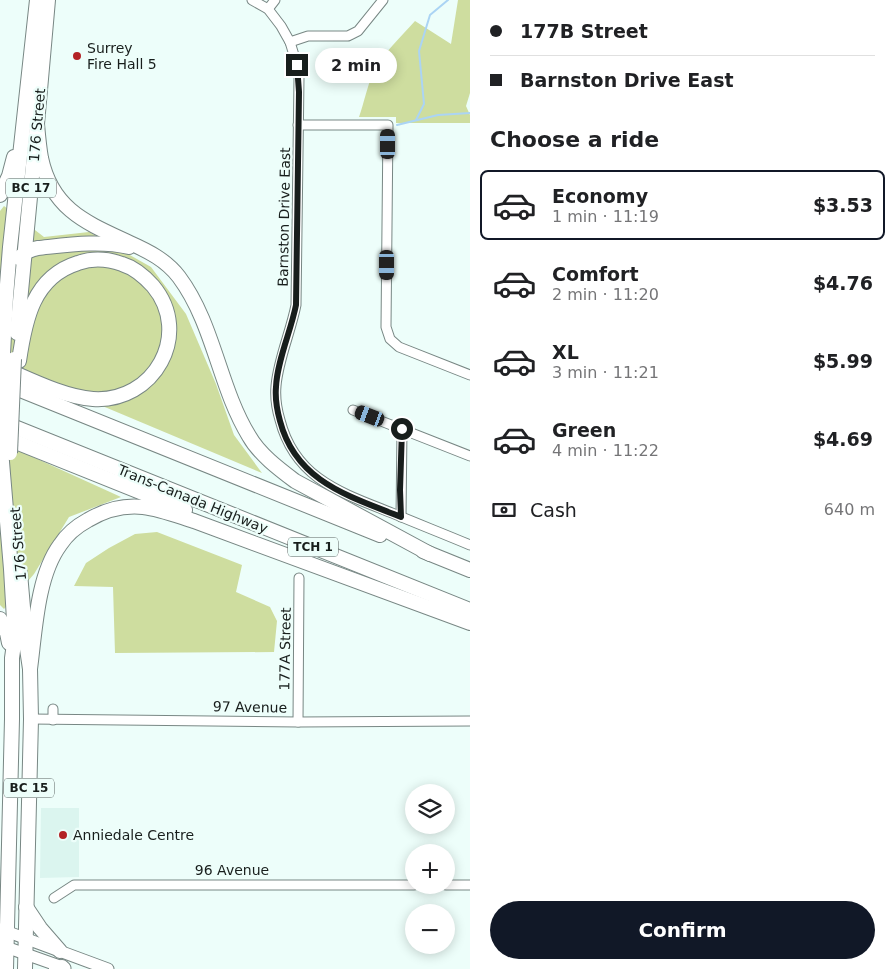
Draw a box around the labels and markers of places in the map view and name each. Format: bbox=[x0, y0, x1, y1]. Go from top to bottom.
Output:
place label: Surrey Fire Hall 5 bbox=[87, 40, 157, 72]
marker: Surrey Fire Hall 5 bbox=[71, 50, 83, 62]
place label: Anniedale Centre bbox=[73, 827, 194, 843]
marker: Anniedale Centre bbox=[57, 829, 69, 841]

